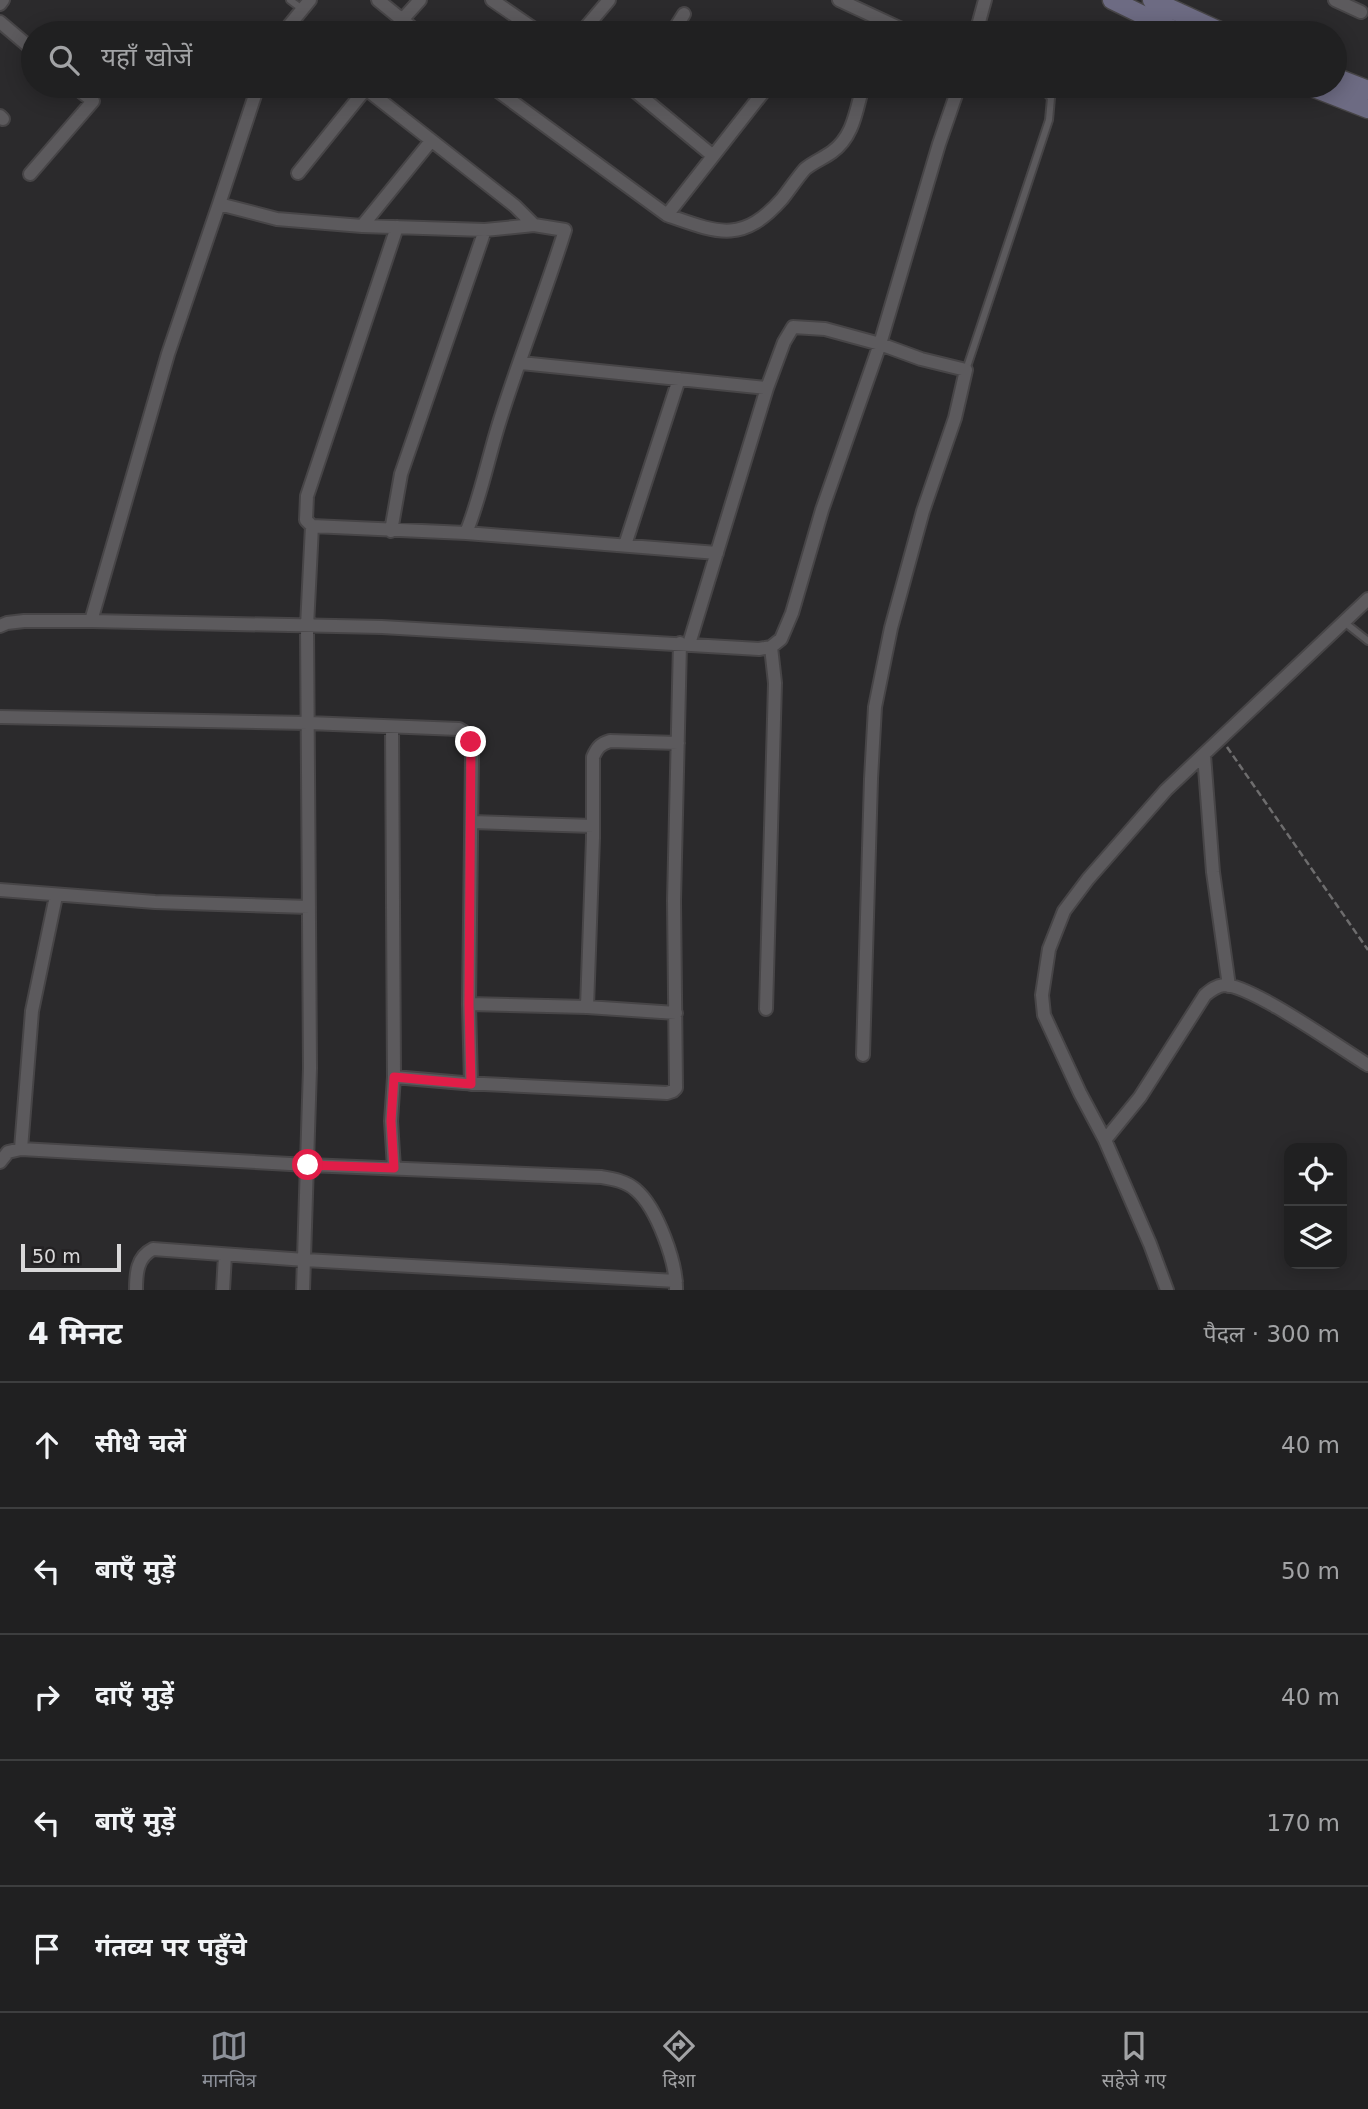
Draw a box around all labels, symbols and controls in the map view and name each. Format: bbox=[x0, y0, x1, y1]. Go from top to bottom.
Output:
search box bbox=[21, 21, 1347, 98]
icon: search bbox=[45, 41, 83, 79]
text: यहाँ खोजें bbox=[101, 42, 192, 72]
route end bbox=[455, 726, 486, 757]
map controls bbox=[1284, 1143, 1347, 1269]
button: locate bbox=[1284, 1143, 1347, 1206]
route start bbox=[292, 1149, 323, 1180]
button: layers bbox=[1284, 1206, 1347, 1269]
scale bar bbox=[21, 1241, 121, 1273]
text: 50 m bbox=[32, 1245, 81, 1267]
text: 4 मिनट bbox=[28, 1316, 122, 1351]
text: पैदल · 300 m bbox=[1204, 1321, 1340, 1347]
icon: ahead bbox=[28, 1426, 66, 1464]
text: सीधे चलें bbox=[95, 1428, 186, 1458]
text: 40 m bbox=[1281, 1432, 1340, 1458]
icon: left bbox=[28, 1552, 66, 1590]
text: बाएँ मुड़ें bbox=[95, 1554, 175, 1584]
text: 50 m bbox=[1281, 1558, 1340, 1584]
icon: right bbox=[28, 1678, 66, 1716]
text: दाएँ मुड़ें bbox=[95, 1680, 174, 1710]
text: 40 m bbox=[1281, 1684, 1340, 1710]
icon: left bbox=[28, 1804, 66, 1842]
text: बाएँ मुड़ें bbox=[95, 1806, 175, 1836]
text: 170 m bbox=[1266, 1810, 1340, 1836]
icon: arrive bbox=[28, 1930, 66, 1968]
text: गंतव्य पर पहुँचे bbox=[95, 1932, 247, 1962]
tab: मानचित्र bbox=[202, 2027, 256, 2095]
tab: दिशा bbox=[660, 2027, 698, 2095]
tab: सहेजे गए bbox=[1102, 2027, 1166, 2095]

